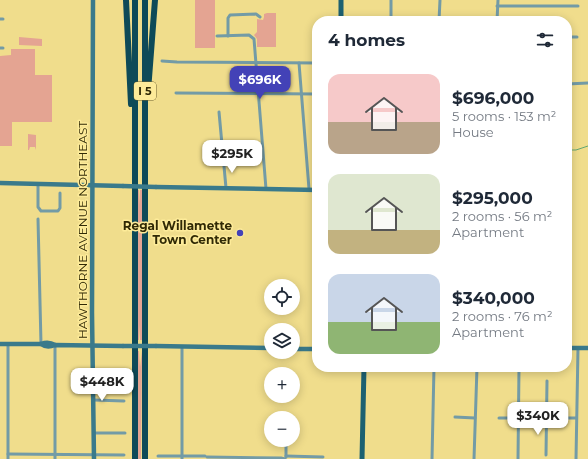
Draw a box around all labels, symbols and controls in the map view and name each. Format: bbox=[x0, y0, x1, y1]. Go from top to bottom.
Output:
icon: filters bbox=[534, 29, 556, 51]
text: 4 homes bbox=[328, 30, 405, 50]
pin: $696K bbox=[232, 66, 288, 100]
text: $696K bbox=[239, 71, 281, 87]
road number: I 5 bbox=[134, 82, 156, 100]
text: $696,000 bbox=[452, 88, 534, 108]
icon: home bbox=[360, 90, 408, 138]
text: 5 rooms · 153 m² bbox=[452, 108, 556, 124]
street label: HAWTHORNE AVENUE NORTHEAST bbox=[75, 121, 90, 339]
text: House bbox=[452, 124, 494, 140]
pin: $295K bbox=[204, 140, 260, 174]
text: $295K bbox=[211, 145, 253, 161]
text: $295,000 bbox=[452, 188, 533, 208]
icon: home bbox=[360, 190, 408, 238]
text: 2 rooms · 56 m² bbox=[452, 208, 552, 224]
place label: Regal Willamette Town Center bbox=[123, 218, 232, 247]
text: Apartment bbox=[452, 224, 524, 240]
marker: Regal Willamette Town Center bbox=[235, 228, 245, 238]
map controls bbox=[264, 279, 300, 447]
button: locate bbox=[264, 279, 300, 315]
text: $340,000 bbox=[452, 288, 535, 308]
icon: home bbox=[360, 290, 408, 338]
text: 2 rooms · 76 m² bbox=[452, 308, 552, 324]
button: layers bbox=[264, 323, 300, 359]
text: Apartment bbox=[452, 324, 524, 340]
button: + bbox=[264, 367, 300, 403]
pin: $448K bbox=[74, 368, 130, 402]
text: $448K bbox=[80, 373, 124, 389]
pin: $340K bbox=[510, 402, 566, 436]
text: $340K bbox=[516, 407, 560, 423]
button: − bbox=[264, 411, 300, 447]

